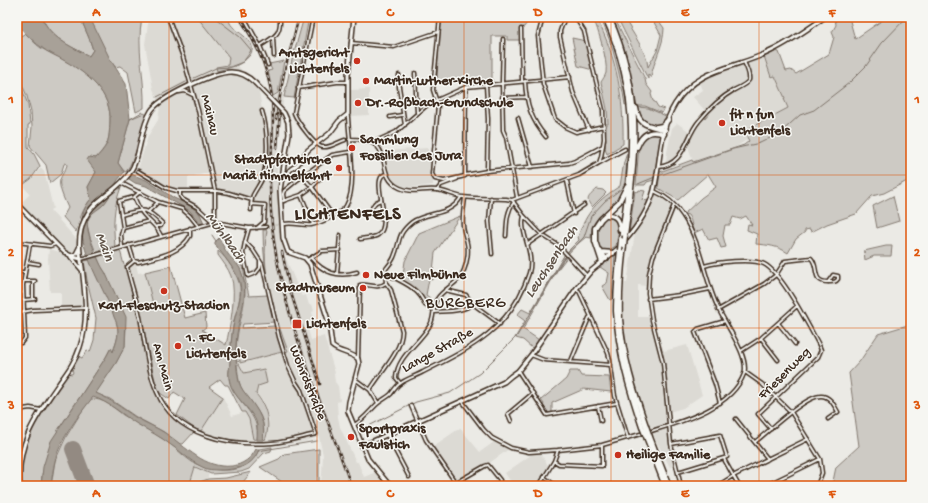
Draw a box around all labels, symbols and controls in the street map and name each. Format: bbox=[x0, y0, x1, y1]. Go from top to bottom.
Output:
text: A bbox=[91, 6, 101, 21]
text: B bbox=[239, 6, 248, 21]
text: C bbox=[385, 6, 395, 21]
text: D bbox=[533, 6, 543, 21]
text: E bbox=[681, 6, 690, 21]
text: F bbox=[828, 6, 837, 21]
place label: Amtsgericht Lichtenfels bbox=[278, 45, 350, 78]
marker: Amtsgericht Lichtenfels bbox=[352, 56, 362, 66]
place label: Martin-Luther-Kirche bbox=[374, 73, 494, 90]
marker: Martin-Luther-Kirche bbox=[361, 76, 371, 86]
text: 1 bbox=[7, 93, 14, 108]
street label: Mainau bbox=[196, 93, 222, 138]
text: 1 bbox=[913, 93, 920, 108]
place label: Dr.-Roßbach-Grundschule bbox=[364, 95, 514, 112]
marker: Dr.-Roßbach-Grundschule bbox=[353, 98, 363, 108]
place label: fit n fun Lichtenfels bbox=[729, 107, 791, 140]
marker: fit n fun Lichtenfels bbox=[717, 118, 727, 128]
place label: Sammlung Fossilien des Jura bbox=[359, 132, 463, 165]
marker: Sammlung Fossilien des Jura bbox=[347, 143, 357, 153]
place label: Stadtpfarrkirche Mariä Himmelfahrt bbox=[223, 152, 332, 185]
marker: Stadtpfarrkirche Mariä Himmelfahrt bbox=[334, 163, 344, 173]
district label: LICHTENFELS bbox=[294, 205, 402, 226]
water label: Mühlbach bbox=[201, 209, 250, 268]
water label: Leuchsenbach bbox=[521, 222, 583, 302]
water label: Main bbox=[90, 230, 118, 265]
text: 2 bbox=[8, 246, 15, 261]
text: 2 bbox=[914, 246, 921, 261]
place label: Neue Filmbühne bbox=[374, 267, 467, 284]
marker: Neue Filmbühne bbox=[361, 270, 371, 280]
place label: Stadtmuseum bbox=[276, 280, 355, 297]
marker: Stadtmuseum bbox=[358, 283, 368, 293]
marker: Karl-Fleschutz-Stadion bbox=[159, 286, 169, 296]
district label: BURGBERG bbox=[425, 295, 506, 314]
place label: Karl-Fleschutz-Stadion bbox=[98, 298, 230, 315]
place label: Lichtenfels bbox=[306, 316, 367, 333]
marker: Lichtenfels bbox=[291, 318, 303, 330]
street label: Lange Straße bbox=[399, 324, 477, 378]
place label: 1. FC Lichtenfels bbox=[185, 330, 247, 363]
street label: Am Main bbox=[147, 341, 177, 393]
marker: 1. FC Lichtenfels bbox=[173, 341, 183, 351]
street label: Wöhrdstraße bbox=[284, 343, 330, 424]
street label: Friesenweg bbox=[754, 344, 815, 405]
text: 3 bbox=[7, 399, 15, 414]
text: 3 bbox=[913, 399, 921, 414]
place label: Sportpraxis Faulstich bbox=[358, 421, 426, 454]
marker: Sportpraxis Faulstich bbox=[346, 432, 356, 442]
place label: Heilige Familie bbox=[626, 447, 711, 464]
marker: Heilige Familie bbox=[613, 450, 623, 460]
text: A bbox=[91, 487, 101, 502]
text: B bbox=[239, 487, 248, 502]
text: C bbox=[385, 487, 395, 502]
text: D bbox=[533, 487, 543, 502]
text: E bbox=[681, 487, 690, 502]
text: F bbox=[828, 487, 837, 502]

